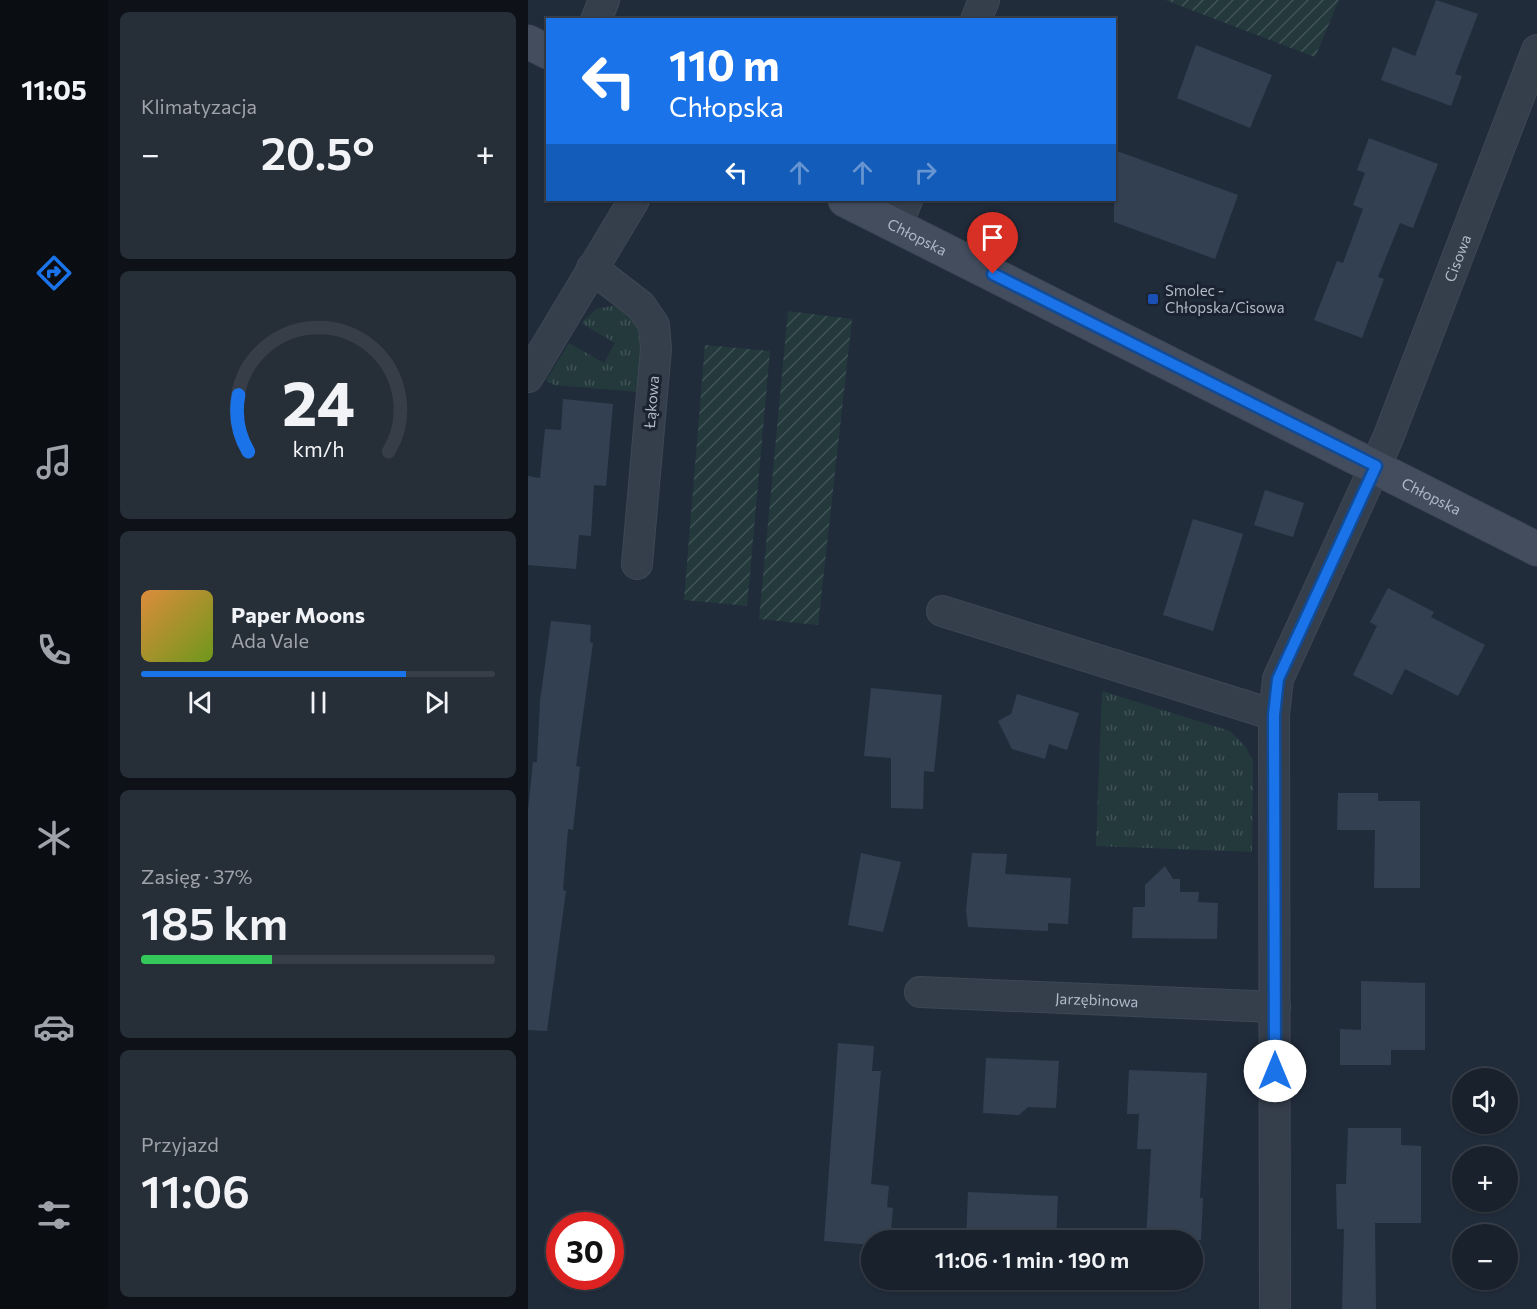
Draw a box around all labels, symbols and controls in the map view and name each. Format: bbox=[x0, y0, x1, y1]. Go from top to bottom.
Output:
text: 110 m bbox=[669, 38, 780, 90]
icon: left bbox=[570, 42, 648, 120]
text: 11:05 bbox=[21, 73, 87, 106]
text: Chłopska bbox=[669, 90, 784, 123]
text: Klimatyzacja bbox=[141, 94, 257, 118]
text: 20.5° bbox=[261, 124, 375, 179]
text: − bbox=[141, 132, 160, 173]
text: + bbox=[476, 132, 495, 173]
icon: left bbox=[720, 156, 753, 189]
icon: ahead bbox=[783, 156, 816, 189]
icon: ahead bbox=[846, 156, 879, 189]
icon: right bbox=[909, 156, 942, 189]
pin bbox=[967, 212, 1018, 274]
street label: Chłopska bbox=[885, 214, 950, 259]
icon: arrive bbox=[976, 221, 1009, 254]
street label: Cisowa bbox=[1440, 232, 1474, 284]
icon: directions bbox=[33, 252, 75, 294]
place label: Smolec - Chłopska/Cisowa bbox=[1165, 281, 1285, 316]
marker: Smolec - Chłopska/Cisowa bbox=[1146, 292, 1160, 306]
text: 24 bbox=[282, 363, 354, 439]
street label: Łąkowa bbox=[640, 375, 662, 430]
text: km/h bbox=[292, 436, 344, 462]
icon: music bbox=[33, 441, 75, 483]
street label: Chłopska bbox=[1399, 473, 1464, 518]
text: Paper Moons bbox=[231, 601, 365, 628]
text: Ada Vale bbox=[231, 628, 309, 652]
icon: phone bbox=[33, 629, 75, 671]
icon: previous bbox=[184, 686, 217, 719]
icon: pause bbox=[302, 686, 335, 719]
icon: next bbox=[420, 686, 453, 719]
icon: climate bbox=[33, 817, 75, 859]
text: Zasięg · 37% bbox=[141, 864, 252, 888]
text: 185 km bbox=[141, 894, 288, 949]
street label: Jarzębinowa bbox=[1055, 989, 1139, 1010]
icon: car bbox=[33, 1006, 75, 1048]
position arrow bbox=[1243, 1039, 1307, 1103]
map controls bbox=[1452, 1068, 1518, 1290]
button: sound bbox=[1452, 1068, 1518, 1134]
text: Przyjazd bbox=[141, 1132, 219, 1156]
button: + bbox=[1452, 1146, 1518, 1212]
text: 11:06 bbox=[141, 1162, 250, 1217]
icon: filters bbox=[33, 1194, 75, 1236]
speed limit sign: 30 bbox=[546, 1212, 624, 1290]
button: − bbox=[1452, 1224, 1518, 1290]
text: 11:06 · 1 min · 190 m bbox=[935, 1246, 1129, 1273]

